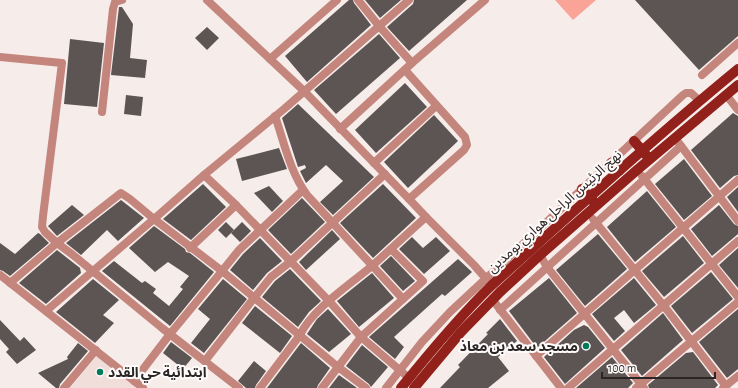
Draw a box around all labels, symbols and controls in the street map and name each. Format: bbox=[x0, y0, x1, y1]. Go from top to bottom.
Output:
street label: نهج الرئيس الراحل هواري بومدين bbox=[485, 148, 627, 278]
place label: مسجد سعد بن معاذ bbox=[460, 339, 578, 354]
marker: مسجد سعد بن معاذ bbox=[581, 341, 591, 351]
scale bar bbox=[602, 354, 715, 380]
text: 100 m bbox=[608, 362, 636, 374]
place label: ابتدائية حي القدد bbox=[108, 365, 207, 383]
marker: ابتدائية حي القدد bbox=[95, 367, 105, 377]

